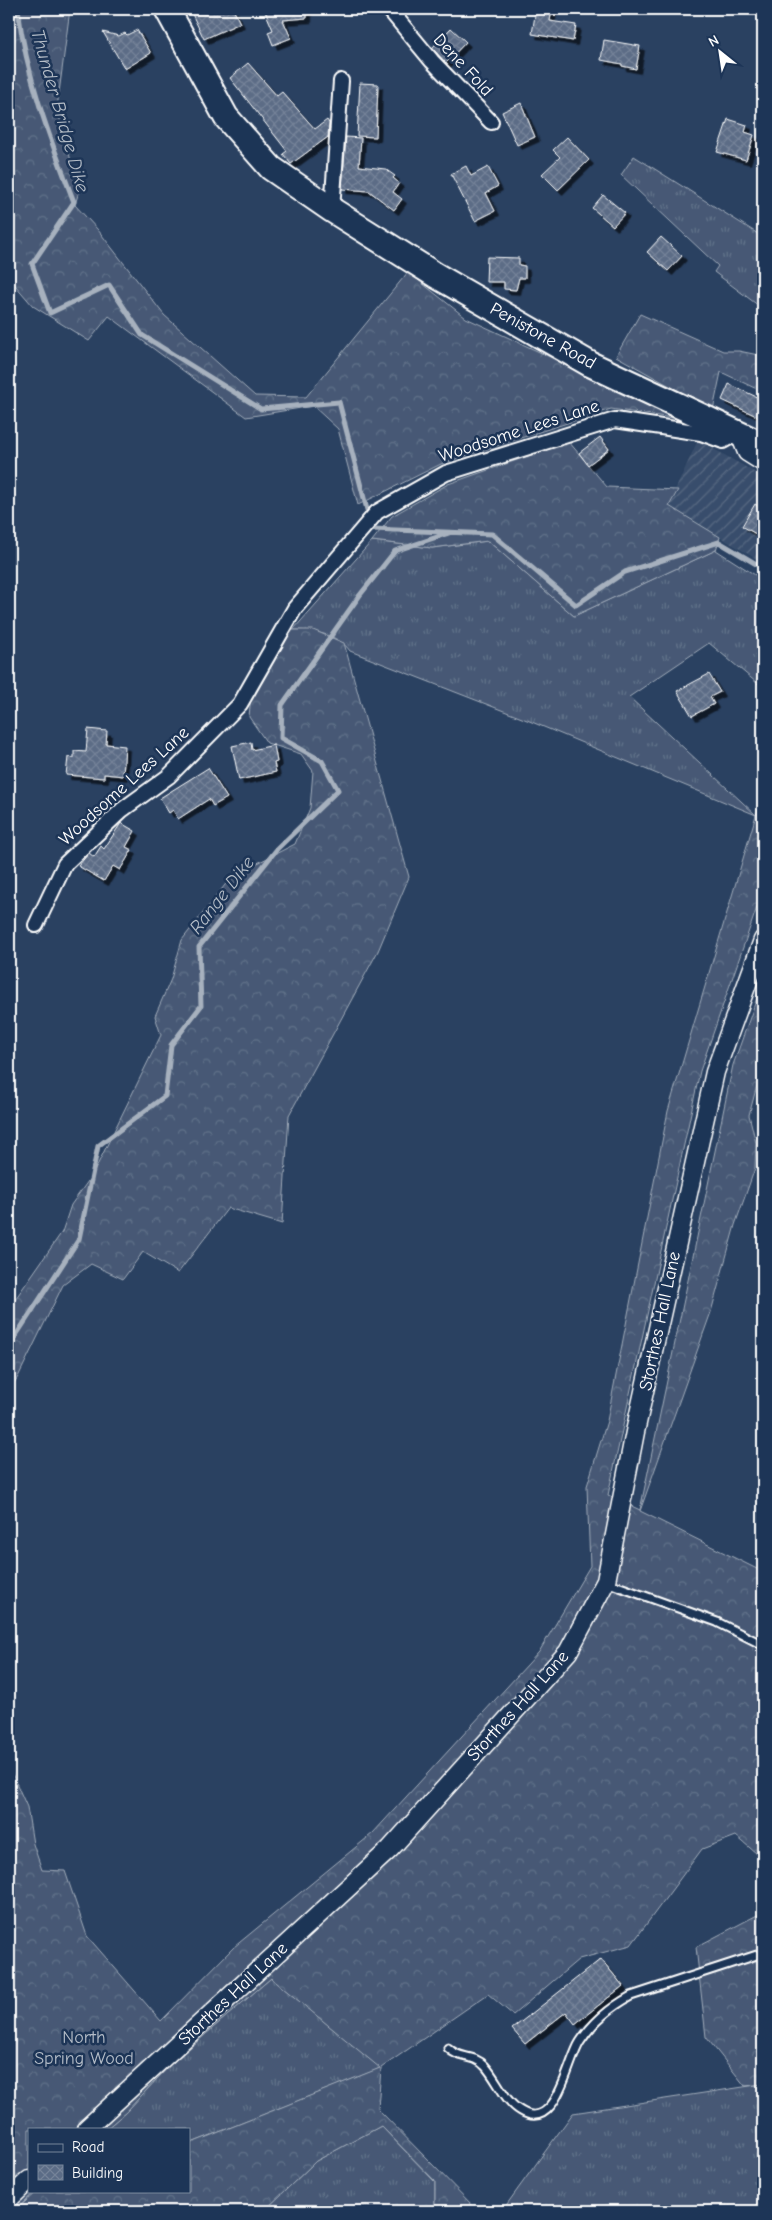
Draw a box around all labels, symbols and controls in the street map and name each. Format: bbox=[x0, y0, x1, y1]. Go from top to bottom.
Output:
water label: Thunder Bridge Dike bbox=[26, 27, 94, 196]
north arrow bbox=[694, 28, 744, 78]
street label: Dene Fold bbox=[429, 29, 497, 101]
text: N bbox=[706, 32, 722, 51]
street label: Penistone Road bbox=[486, 298, 600, 374]
street label: Woodsome Lees Lane bbox=[436, 395, 602, 467]
street label: Woodsome Lees Lane bbox=[55, 722, 193, 850]
water label: Range Dike bbox=[185, 851, 259, 938]
street label: Storthes Hall Lane bbox=[635, 1250, 685, 1392]
street label: Storthes Hall Lane bbox=[463, 1646, 573, 1766]
street label: Storthes Hall Lane bbox=[174, 1938, 292, 2050]
park label: North Spring Wood bbox=[34, 2027, 134, 2069]
legend bbox=[28, 2128, 190, 2192]
text: Road bbox=[72, 2138, 104, 2156]
text: Building bbox=[72, 2164, 123, 2182]

